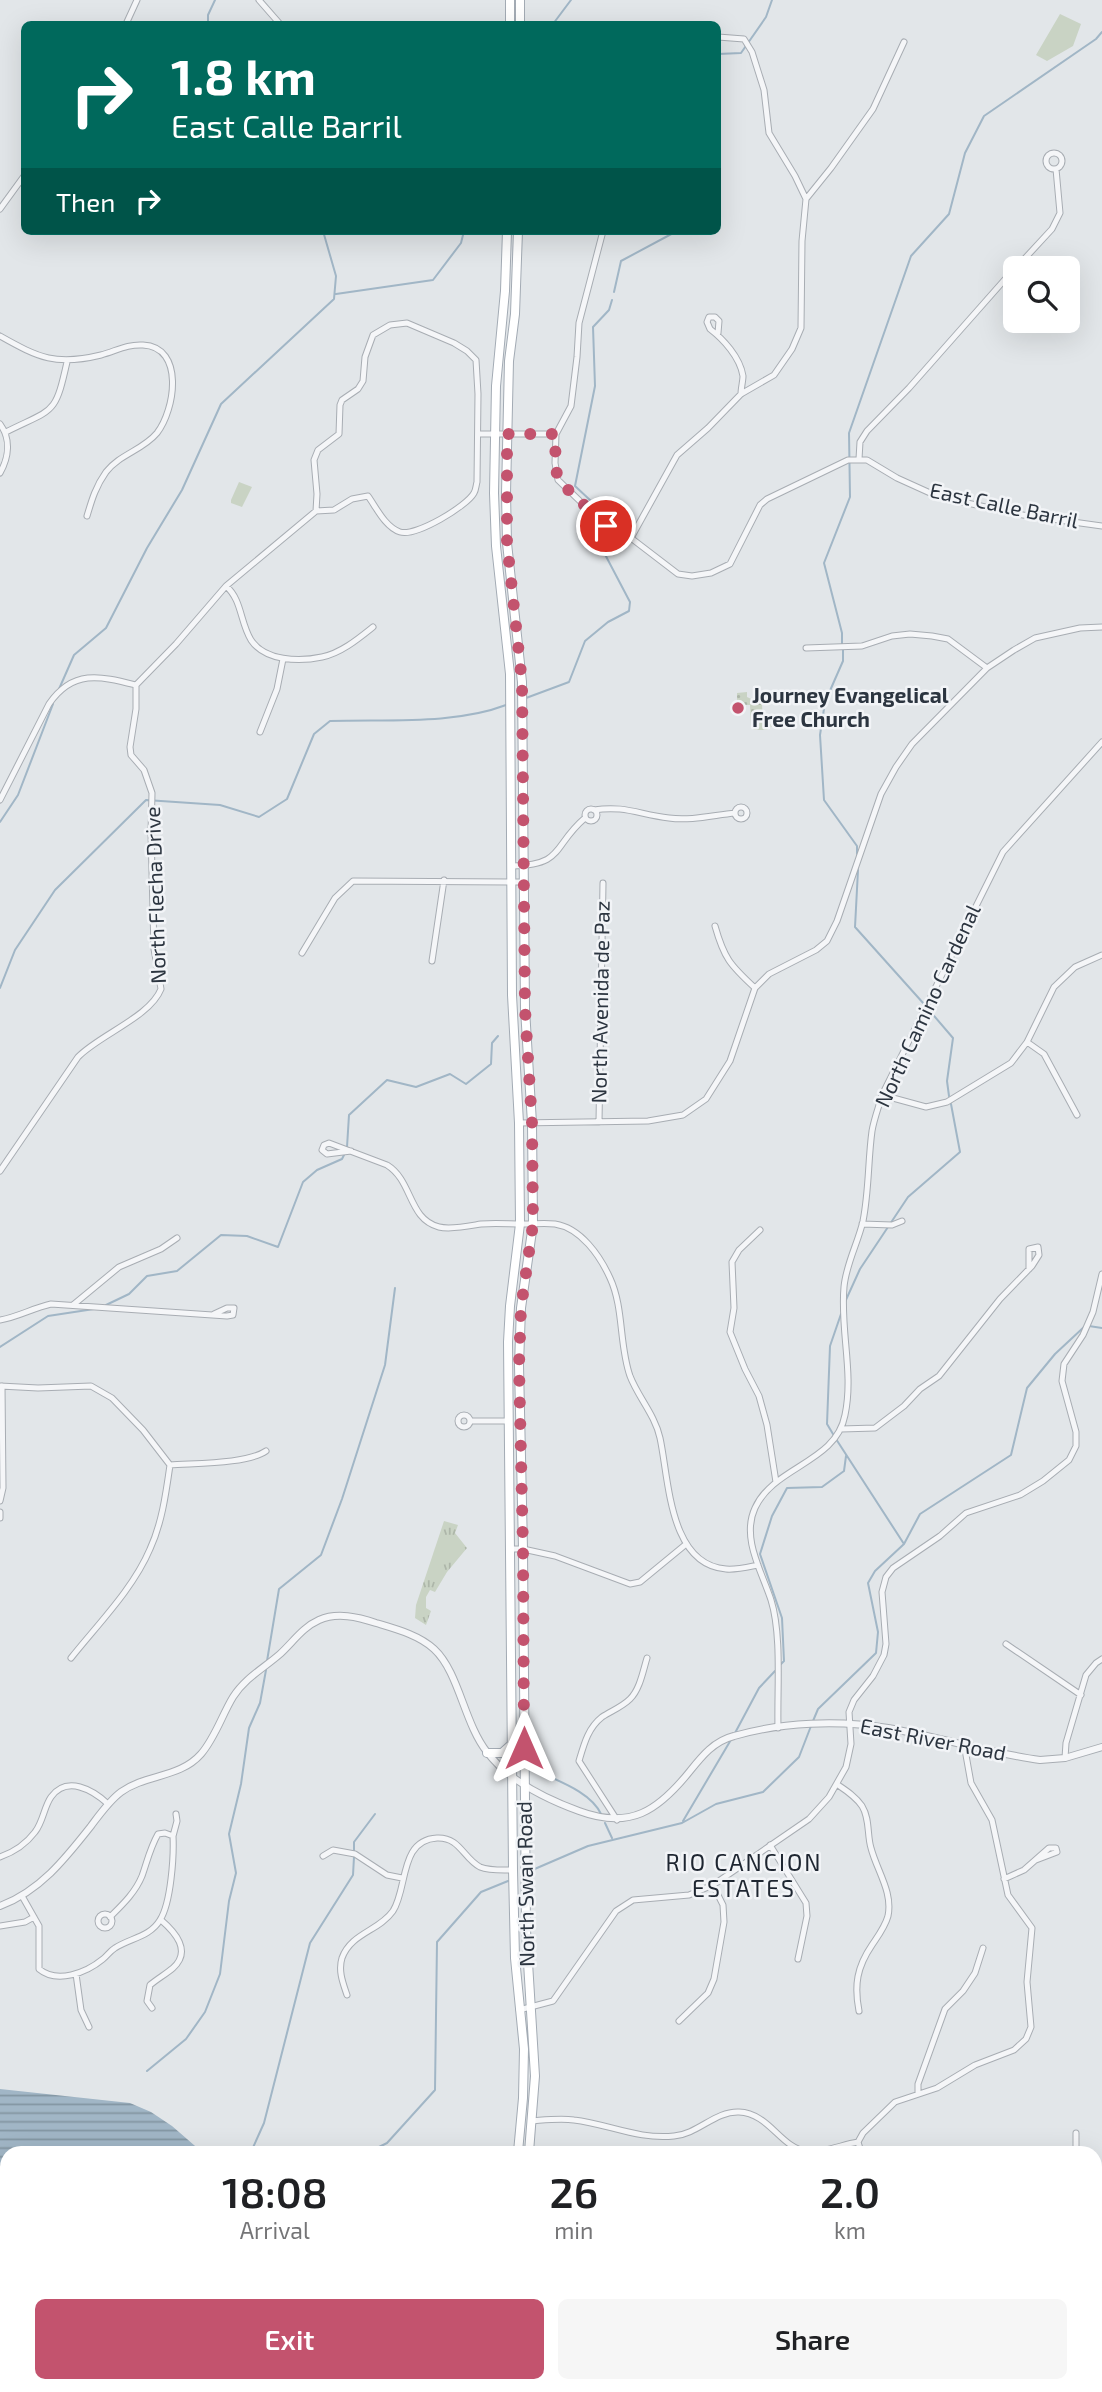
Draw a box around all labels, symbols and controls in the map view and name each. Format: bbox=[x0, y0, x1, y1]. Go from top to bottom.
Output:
text: 1.8 km bbox=[171, 46, 316, 105]
icon: right bbox=[56, 49, 147, 140]
text: East Calle Barril bbox=[171, 106, 402, 144]
icon: right bbox=[129, 182, 167, 220]
text: Then bbox=[56, 186, 115, 217]
map controls bbox=[1003, 256, 1080, 333]
button: search bbox=[1003, 256, 1080, 333]
street label: East Calle Barril bbox=[928, 477, 1082, 533]
pin bbox=[576, 496, 636, 556]
icon: arrive bbox=[587, 507, 625, 545]
place label: Journey Evangelical Free Church bbox=[752, 682, 949, 731]
marker: Journey Evangelical Free Church bbox=[730, 700, 746, 716]
street label: North Flecha Drive bbox=[139, 806, 170, 984]
street label: North Camino Cardenal bbox=[869, 899, 985, 1111]
street label: North Avenida de Paz bbox=[585, 900, 614, 1104]
position arrow bbox=[487, 1711, 561, 1785]
street label: East River Road bbox=[858, 1712, 1008, 1765]
street label: North Swan Road bbox=[511, 1801, 538, 1967]
district label: RIO CANCION ESTATES bbox=[665, 1848, 823, 1902]
text: 18:08 bbox=[222, 2166, 328, 2216]
text: 26 bbox=[550, 2166, 598, 2216]
text: 2.0 bbox=[820, 2166, 880, 2216]
text: Arrival bbox=[240, 2216, 310, 2244]
text: min bbox=[554, 2216, 593, 2244]
text: km bbox=[834, 2216, 866, 2244]
button: Exit bbox=[35, 2299, 544, 2379]
button: Share bbox=[558, 2299, 1067, 2379]

